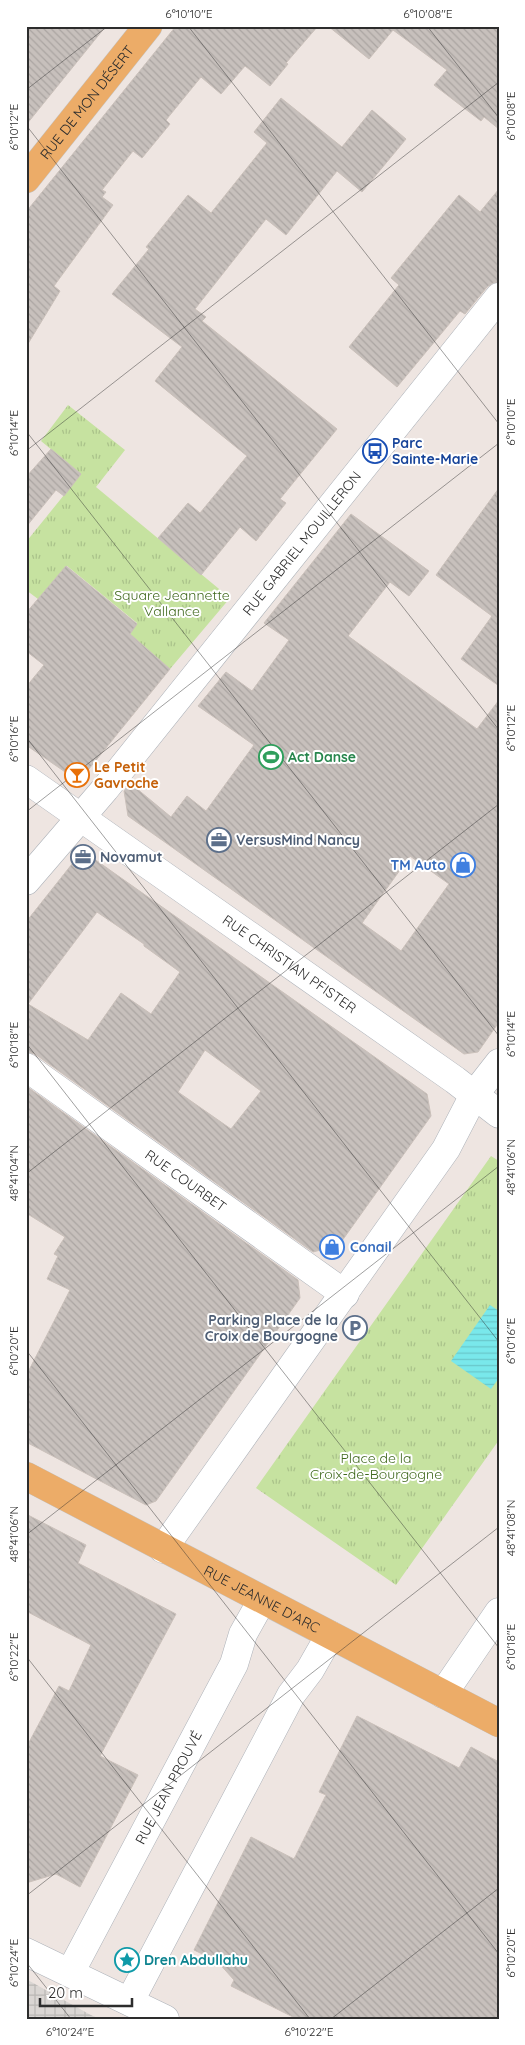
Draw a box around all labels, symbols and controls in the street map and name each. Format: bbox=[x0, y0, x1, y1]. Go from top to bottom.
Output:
text: 6°10'10"E bbox=[165, 6, 213, 21]
text: 6°10'08"E bbox=[403, 6, 453, 21]
street label: RUE DE MON DÉSERT bbox=[36, 42, 138, 163]
text: 6°10'08"E bbox=[503, 91, 518, 141]
text: 6°10'12"E bbox=[6, 103, 21, 150]
text: 6°10'10"E bbox=[503, 398, 518, 446]
text: 6°10'14"E bbox=[6, 410, 21, 456]
place label: Parc Sainte-Marie bbox=[392, 434, 478, 468]
bus stop icon: Parc Sainte-Marie bbox=[362, 438, 388, 464]
street label: RUE GABRIEL MOUILLERON bbox=[238, 467, 365, 619]
park label: Square Jeannette Vallance bbox=[114, 586, 230, 620]
text: 6°10'12"E bbox=[503, 704, 518, 751]
text: 6°10'16"E bbox=[6, 715, 21, 762]
sports icon: Act Danse bbox=[258, 744, 284, 770]
place label: Act Danse bbox=[288, 748, 356, 766]
place label: Le Petit Gavroche bbox=[94, 758, 159, 792]
bar icon: Le Petit Gavroche bbox=[64, 762, 90, 788]
office icon: VersusMind Nancy bbox=[206, 827, 232, 853]
place label: VersusMind Nancy bbox=[236, 831, 360, 849]
office icon: Novamut bbox=[70, 844, 96, 870]
place label: Novamut bbox=[100, 848, 163, 866]
shop icon: TM Auto bbox=[450, 852, 476, 878]
place label: TM Auto bbox=[390, 856, 446, 874]
street label: RUE CHRISTIAN PFISTER bbox=[219, 911, 360, 1017]
text: 6°10'14"E bbox=[503, 1011, 518, 1057]
text: 6°10'18"E bbox=[6, 1021, 21, 1068]
text: 48°41'06"N bbox=[503, 1139, 518, 1195]
text: 48°41'04"N bbox=[6, 1145, 21, 1201]
street label: RUE COURBET bbox=[141, 1146, 230, 1216]
shop icon: Conail bbox=[319, 1234, 345, 1260]
place label: Conail bbox=[350, 1238, 392, 1256]
place label: Parking Place de la Croix de Bourgogne bbox=[205, 1311, 338, 1345]
parking icon: Parking Place de la Croix de Bourgogne bbox=[342, 1315, 368, 1341]
text: 6°10'16"E bbox=[503, 1317, 518, 1364]
text: 6°10'20"E bbox=[6, 1326, 21, 1376]
park label: Place de la Croix-de-Bourgogne bbox=[310, 1449, 442, 1483]
text: 48°41'08"N bbox=[503, 1500, 518, 1556]
text: 48°41'06"N bbox=[6, 1506, 21, 1562]
street label: RUE JEANNE D'ARC bbox=[201, 1561, 323, 1637]
text: 6°10'18"E bbox=[503, 1623, 518, 1670]
text: 6°10'22"E bbox=[6, 1632, 21, 1682]
street label: RUE JEAN PROUVÉ bbox=[131, 1728, 206, 1847]
text: 6°10'20"E bbox=[503, 1928, 518, 1978]
text: 6°10'24"E bbox=[6, 1939, 21, 1987]
place icon: Dren Abdullahu bbox=[114, 1947, 140, 1973]
place label: Dren Abdullahu bbox=[144, 1951, 248, 1969]
scale bar bbox=[40, 1975, 132, 2007]
text: 20 m bbox=[48, 1983, 83, 2002]
text: 6°10'24"E bbox=[46, 2024, 94, 2039]
text: 6°10'22"E bbox=[284, 2024, 334, 2039]

